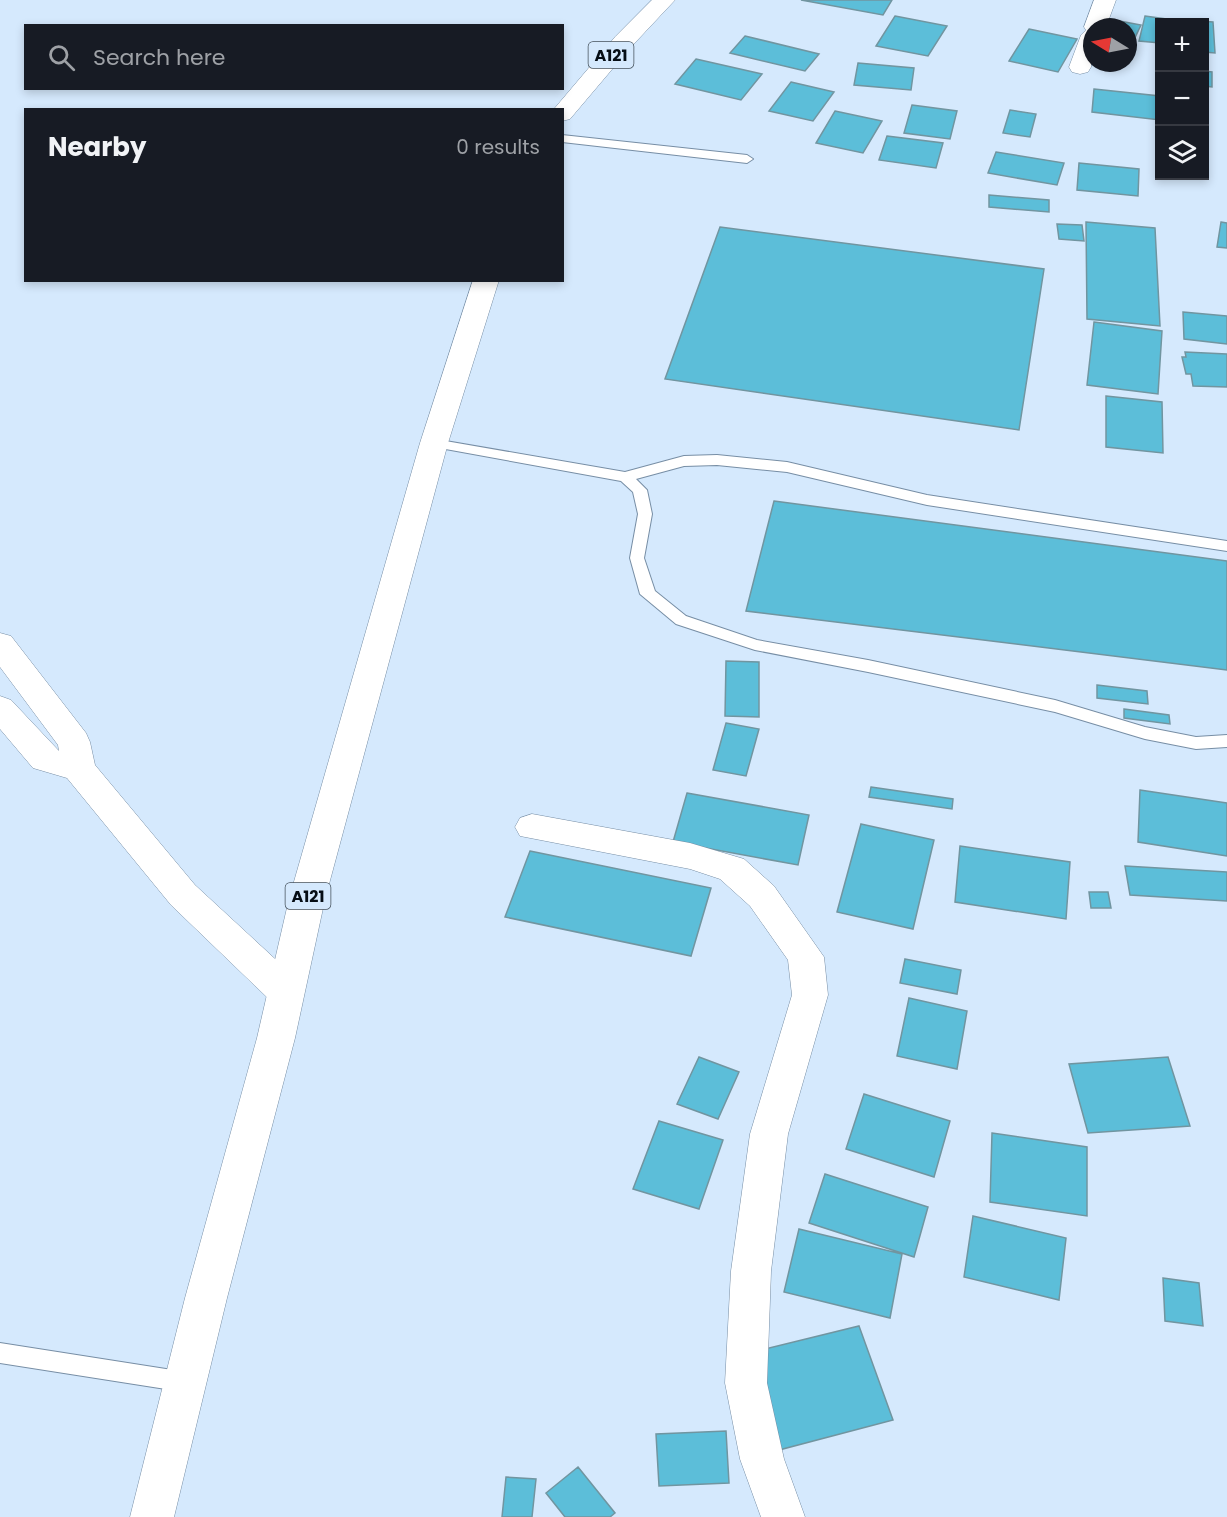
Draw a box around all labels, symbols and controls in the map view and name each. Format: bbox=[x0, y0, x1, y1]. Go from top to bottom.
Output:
north arrow bbox=[1083, 18, 1137, 72]
map controls bbox=[1155, 18, 1209, 180]
button: + bbox=[1155, 18, 1209, 72]
search box bbox=[24, 24, 564, 90]
icon: search bbox=[45, 41, 78, 74]
text: Search here bbox=[93, 42, 226, 73]
road number: A121 bbox=[588, 42, 634, 68]
button: − bbox=[1155, 72, 1209, 126]
button: layers bbox=[1155, 126, 1209, 180]
text: Nearby bbox=[48, 129, 146, 165]
text: 0 results bbox=[456, 133, 540, 161]
road number: A121 bbox=[286, 883, 330, 909]

